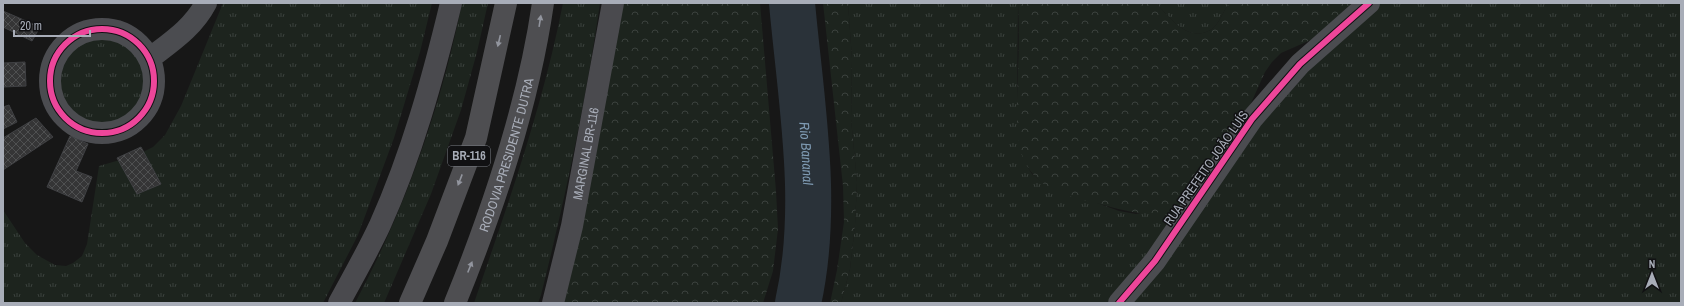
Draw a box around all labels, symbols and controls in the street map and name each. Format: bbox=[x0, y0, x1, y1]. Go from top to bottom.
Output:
scale bar bbox=[14, 12, 90, 38]
one-way arrow bbox=[537, 15, 543, 27]
text: 20 m bbox=[20, 18, 42, 34]
one-way arrow bbox=[495, 35, 501, 47]
street label: RODOVIA PRESIDENTE DUTRA bbox=[475, 75, 537, 234]
street label: MARGINAL BR-116 bbox=[568, 106, 602, 201]
street label: RUA PREFEITO JOÃO LUÍS bbox=[1160, 107, 1252, 229]
water label: Rio Bananal bbox=[795, 121, 817, 186]
road number: BR-116 bbox=[448, 146, 490, 166]
one-way arrow bbox=[456, 174, 462, 186]
north arrow bbox=[1632, 254, 1672, 294]
text: N bbox=[1649, 257, 1655, 271]
one-way arrow bbox=[467, 260, 473, 272]

